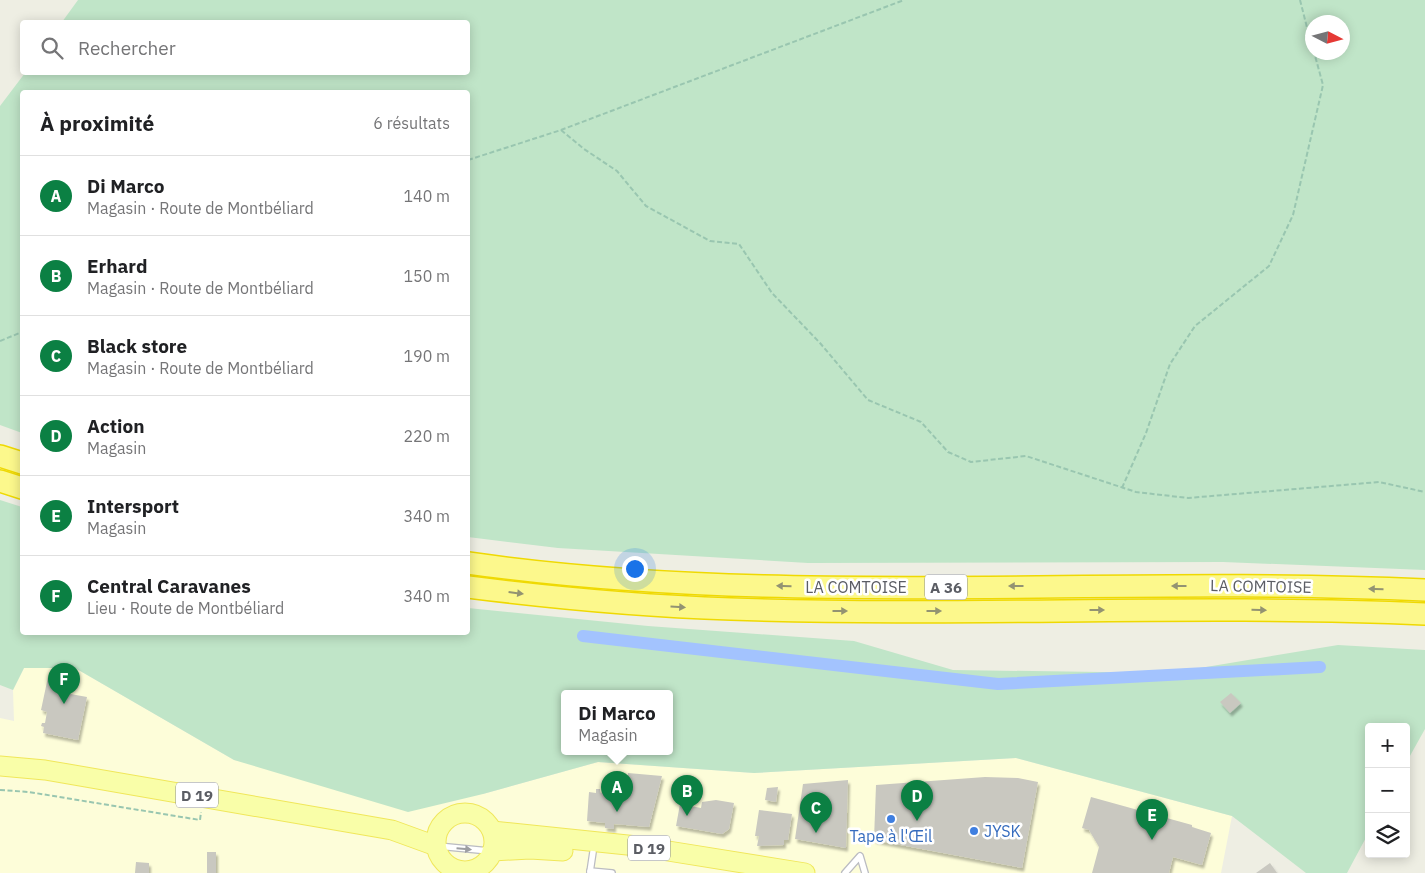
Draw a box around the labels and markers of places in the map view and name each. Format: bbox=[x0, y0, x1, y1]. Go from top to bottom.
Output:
pin: F bbox=[48, 663, 80, 704]
pin: A bbox=[601, 771, 633, 812]
pin: B bbox=[671, 775, 703, 816]
pin: D bbox=[901, 780, 933, 821]
pin: C bbox=[800, 792, 832, 833]
pin: E bbox=[1136, 799, 1168, 840]
marker: Tape à l'Œil bbox=[885, 813, 897, 825]
place label: JYSK bbox=[984, 821, 1021, 841]
marker: JYSK bbox=[968, 825, 980, 837]
place label: Tape à l'Œil bbox=[850, 826, 932, 846]

